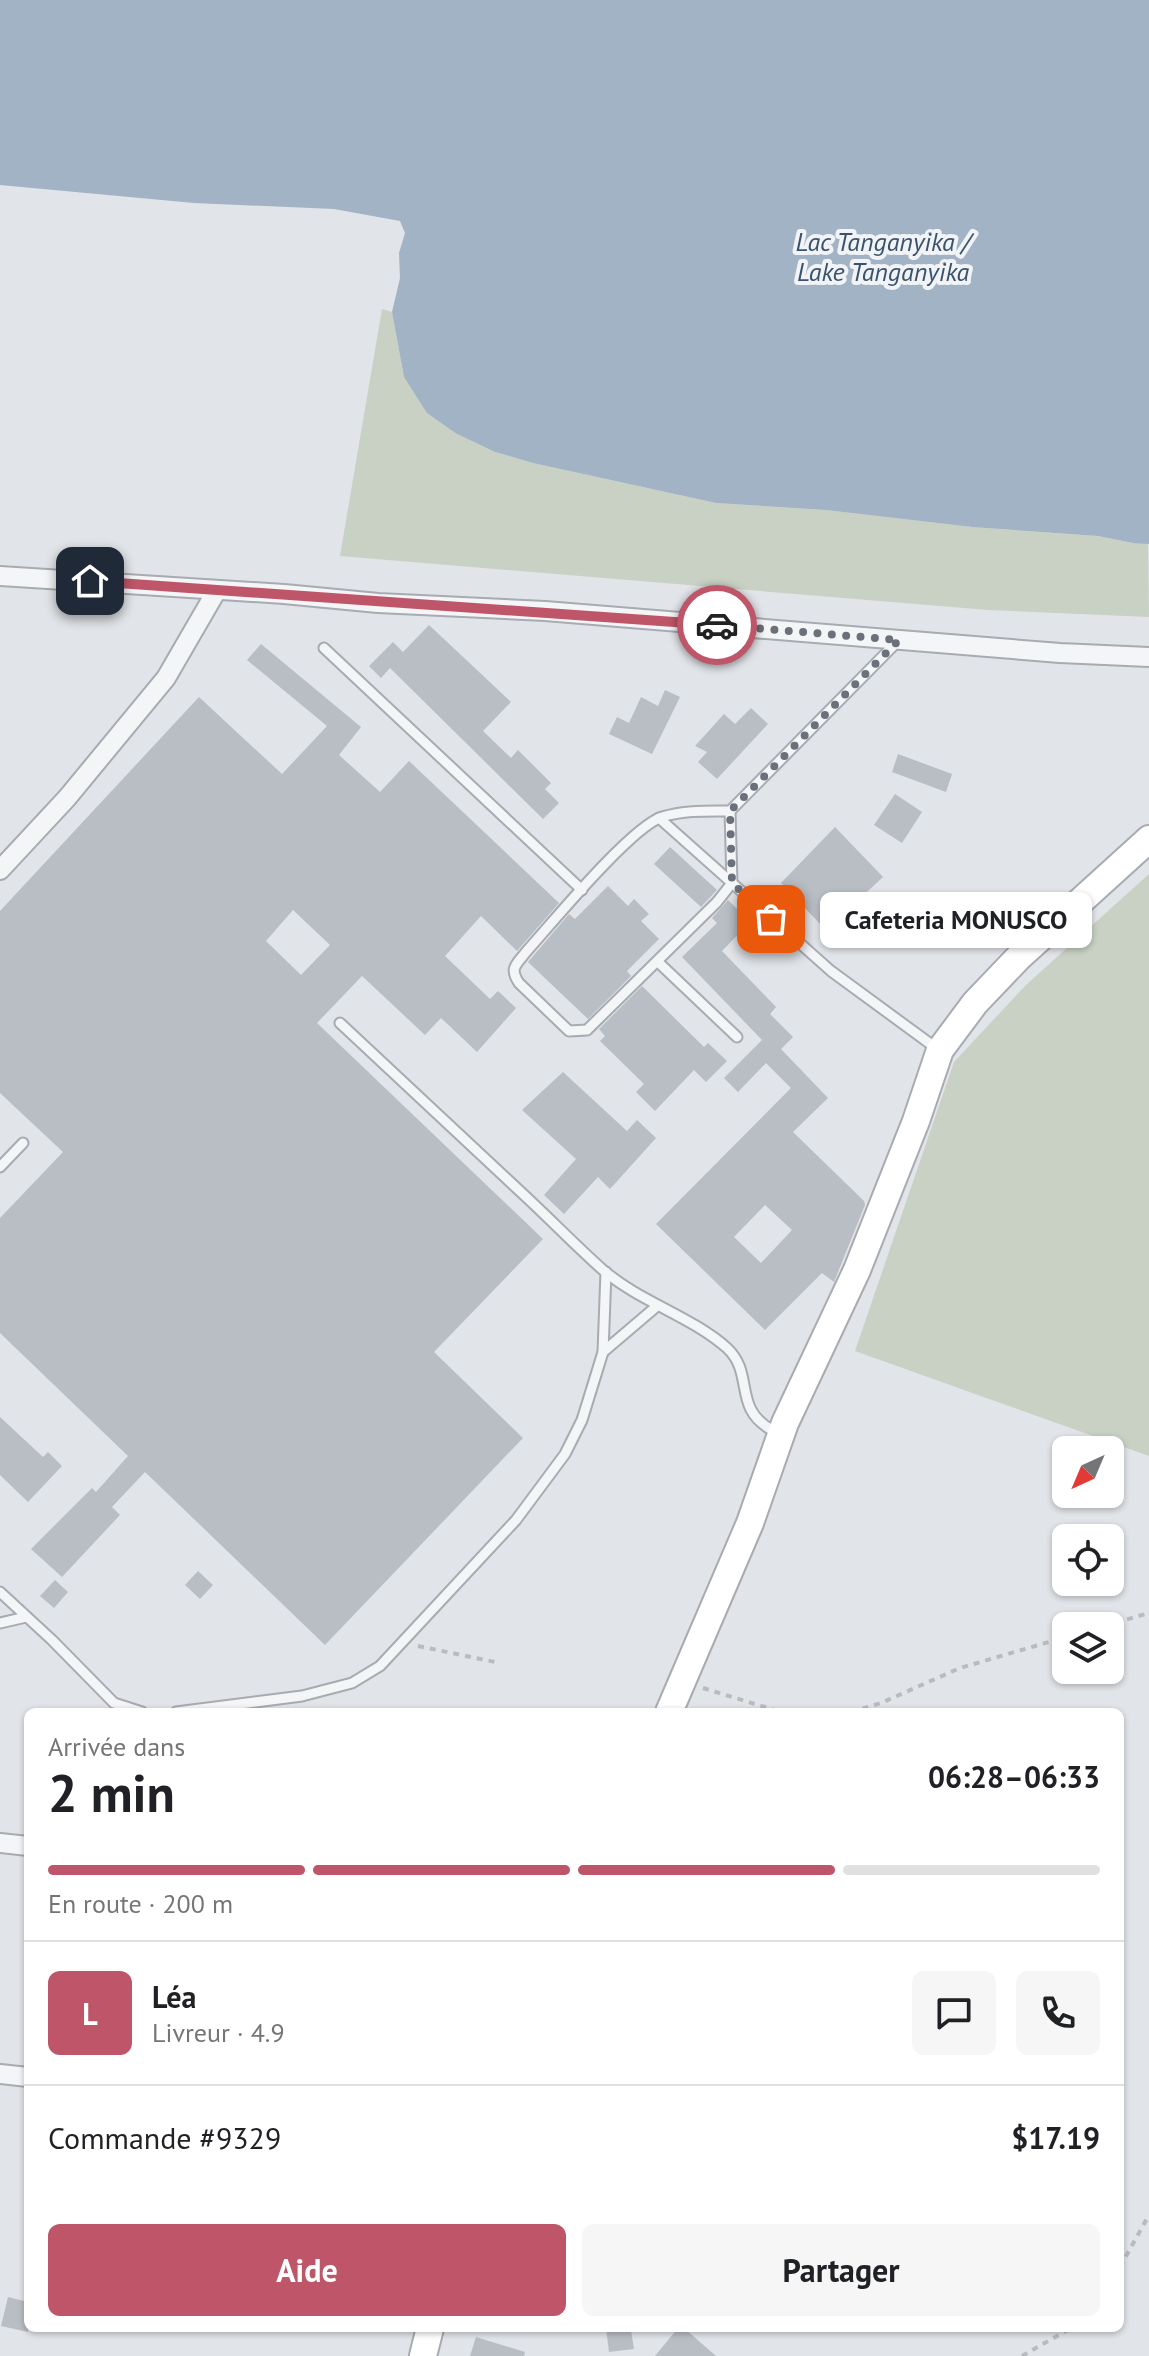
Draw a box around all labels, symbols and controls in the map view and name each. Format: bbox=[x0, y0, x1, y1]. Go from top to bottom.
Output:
water label: Lac Tanganyika / Lake Tanganyika bbox=[796, 225, 975, 288]
pin bbox=[56, 547, 124, 615]
icon: home bbox=[68, 559, 112, 603]
courier bbox=[677, 585, 757, 665]
icon: car bbox=[695, 603, 739, 647]
pin bbox=[737, 885, 805, 953]
callout: Cafeteria MONUSCO bbox=[819, 891, 1091, 947]
icon: bag bbox=[749, 897, 793, 941]
text: Cafeteria MONUSCO bbox=[845, 903, 1067, 936]
north arrow bbox=[1052, 1436, 1124, 1508]
map controls bbox=[1052, 1436, 1124, 1684]
button: locate bbox=[1052, 1524, 1124, 1596]
button: layers bbox=[1052, 1612, 1124, 1684]
text: Arrivée dans bbox=[48, 1730, 185, 1763]
text: 06:28–06:33 bbox=[928, 1757, 1100, 1796]
text: 2 min bbox=[48, 1759, 175, 1826]
text: En route · 200 m bbox=[48, 1887, 233, 1920]
button: chat bbox=[912, 1971, 996, 2055]
button: phone bbox=[1016, 1971, 1100, 2055]
text: Léa bbox=[152, 1977, 197, 2016]
text: L bbox=[82, 1994, 98, 2033]
text: Livreur · 4.9 bbox=[152, 2016, 285, 2049]
text: Commande #9329 bbox=[48, 2118, 281, 2157]
text: $17.19 bbox=[1011, 2118, 1100, 2157]
button: Aide bbox=[48, 2224, 566, 2316]
button: Partager bbox=[582, 2224, 1100, 2316]

